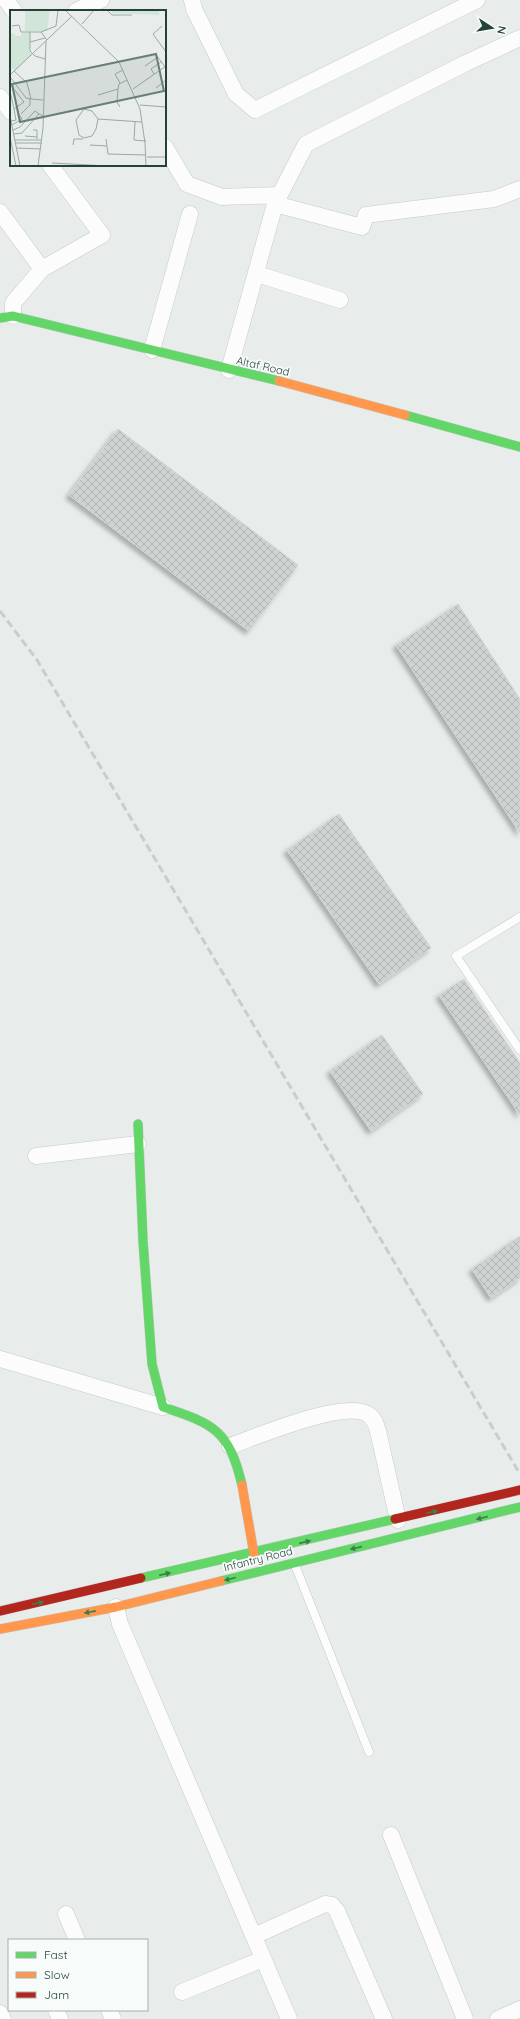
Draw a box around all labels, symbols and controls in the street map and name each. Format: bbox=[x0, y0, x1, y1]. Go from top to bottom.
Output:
north arrow bbox=[472, 8, 512, 48]
inset map bbox=[10, 10, 166, 166]
text: N bbox=[494, 25, 509, 35]
street label: Altaf Road bbox=[235, 353, 291, 379]
one-way arrow bbox=[426, 1509, 438, 1515]
one-way arrow bbox=[476, 1515, 489, 1521]
one-way arrow bbox=[299, 1538, 311, 1544]
street label: Infantry Road bbox=[222, 1544, 294, 1574]
one-way arrow bbox=[350, 1545, 362, 1551]
one-way arrow bbox=[159, 1571, 171, 1577]
one-way arrow bbox=[223, 1576, 236, 1582]
one-way arrow bbox=[32, 1600, 44, 1606]
one-way arrow bbox=[84, 1610, 96, 1616]
legend bbox=[8, 1939, 148, 2011]
text: Fast bbox=[44, 1947, 68, 1962]
text: Slow bbox=[44, 1967, 70, 1982]
text: Jam bbox=[44, 1987, 69, 2002]

